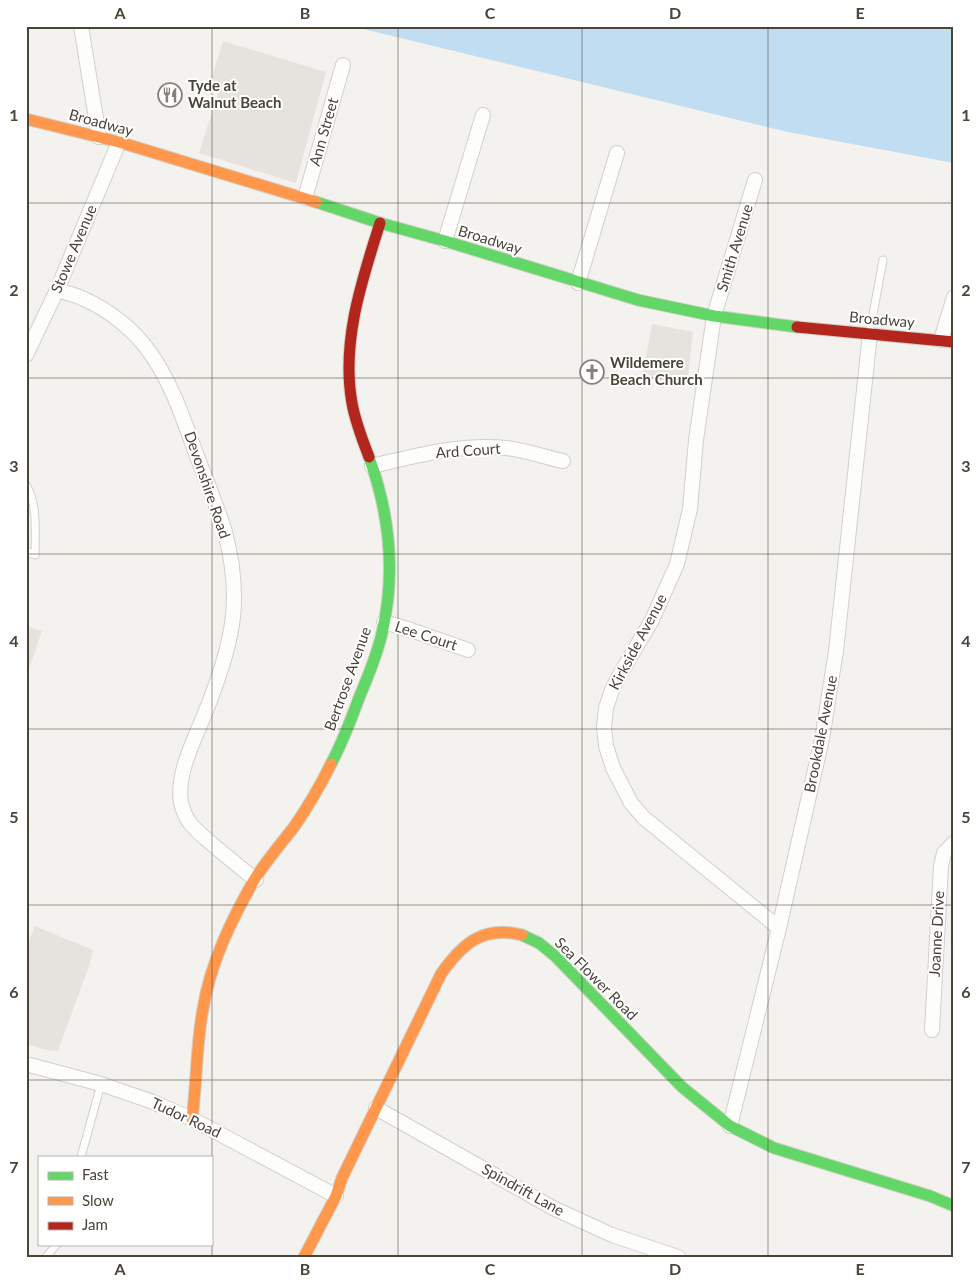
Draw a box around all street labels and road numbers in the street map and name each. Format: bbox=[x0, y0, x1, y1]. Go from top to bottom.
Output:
street label: Ann Street bbox=[305, 95, 342, 168]
street label: Broadway bbox=[67, 105, 136, 139]
street label: Stowe Avenue bbox=[46, 202, 100, 295]
street label: Smith Avenue bbox=[712, 202, 756, 294]
street label: Broadway bbox=[456, 221, 525, 257]
street label: Broadway bbox=[849, 307, 916, 331]
street label: Devonshire Road bbox=[181, 429, 235, 541]
street label: Ard Court bbox=[435, 439, 502, 461]
street label: Kirkside Avenue bbox=[604, 590, 670, 693]
street label: Lee Court bbox=[393, 617, 460, 654]
street label: Bertrose Avenue bbox=[320, 624, 374, 733]
street label: Brookdale Avenue bbox=[800, 673, 840, 794]
street label: Joanne Drive bbox=[925, 890, 947, 978]
street label: Sea Flower Road bbox=[552, 933, 642, 1023]
street label: Tudor Road bbox=[149, 1093, 224, 1141]
street label: Spindrift Lane bbox=[479, 1159, 568, 1219]

